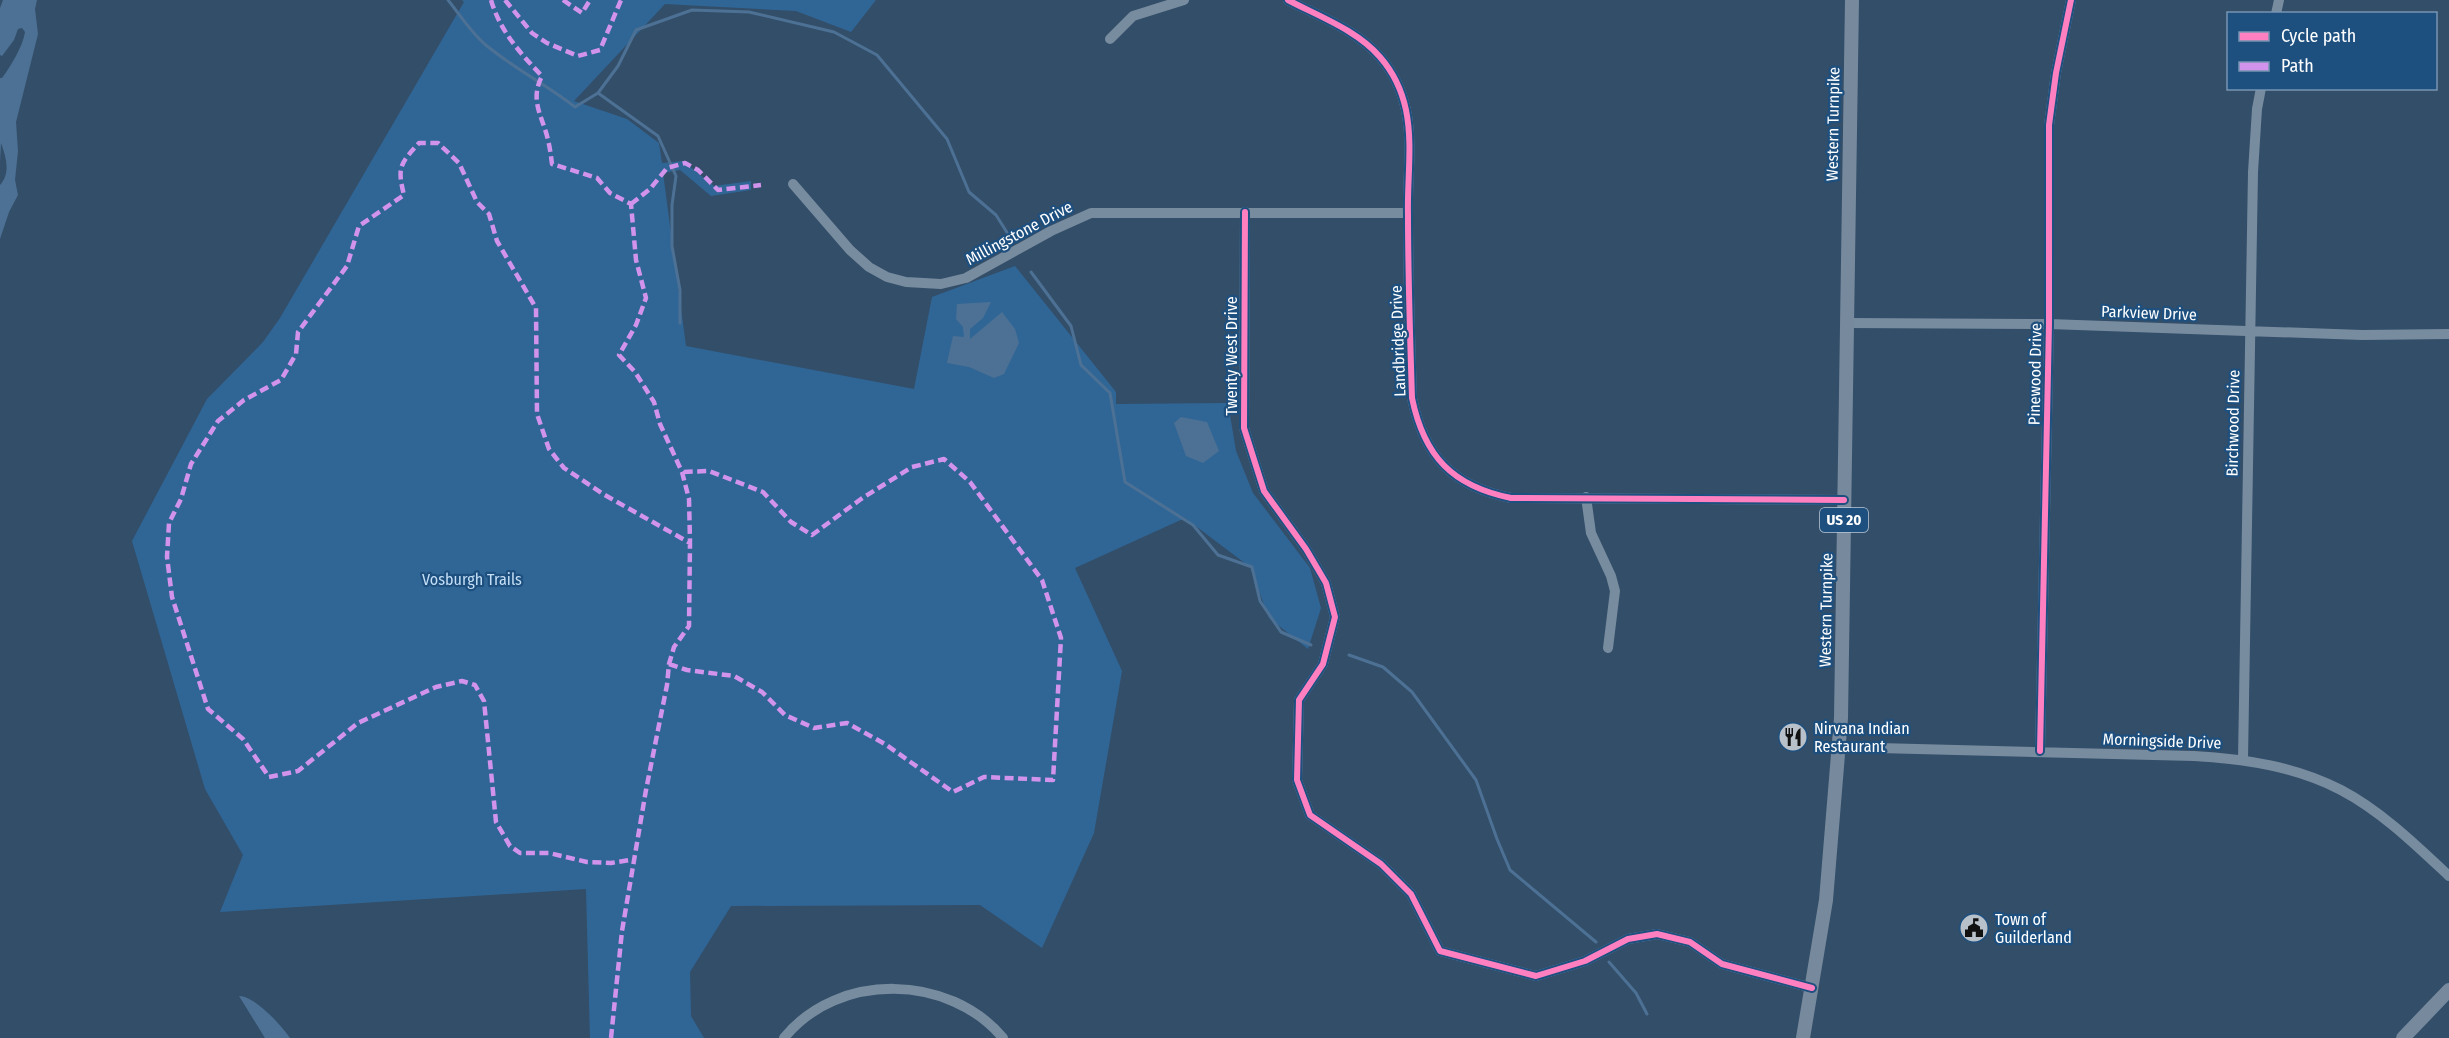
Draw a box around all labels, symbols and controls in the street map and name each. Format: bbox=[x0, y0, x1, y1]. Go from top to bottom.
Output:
legend bbox=[2227, 12, 2437, 90]
text: Cycle path bbox=[2281, 25, 2356, 47]
text: Path bbox=[2281, 55, 2314, 77]
street label: Western Turnpike bbox=[1823, 67, 1843, 181]
street label: Millingstone Drive bbox=[962, 197, 1076, 269]
street label: Landbridge Drive bbox=[1387, 285, 1409, 397]
street label: Twenty West Drive bbox=[1222, 296, 1241, 416]
street label: Parkview Drive bbox=[2101, 302, 2197, 324]
street label: Pinewood Drive bbox=[2025, 323, 2045, 425]
street label: Birchwood Drive bbox=[2223, 369, 2243, 477]
road number: US 20 bbox=[1820, 508, 1868, 532]
street label: Western Turnpike bbox=[1816, 553, 1836, 667]
park label: Vosburgh Trails bbox=[422, 570, 522, 589]
place label: Nirvana Indian Restaurant bbox=[1814, 719, 1910, 756]
restaurant icon: Nirvana Indian Restaurant bbox=[1777, 721, 1809, 753]
street label: Morningside Drive bbox=[2102, 729, 2222, 753]
place label: Town of Guilderland bbox=[1995, 910, 2072, 947]
public building icon: Town of Guilderland bbox=[1958, 912, 1990, 944]

